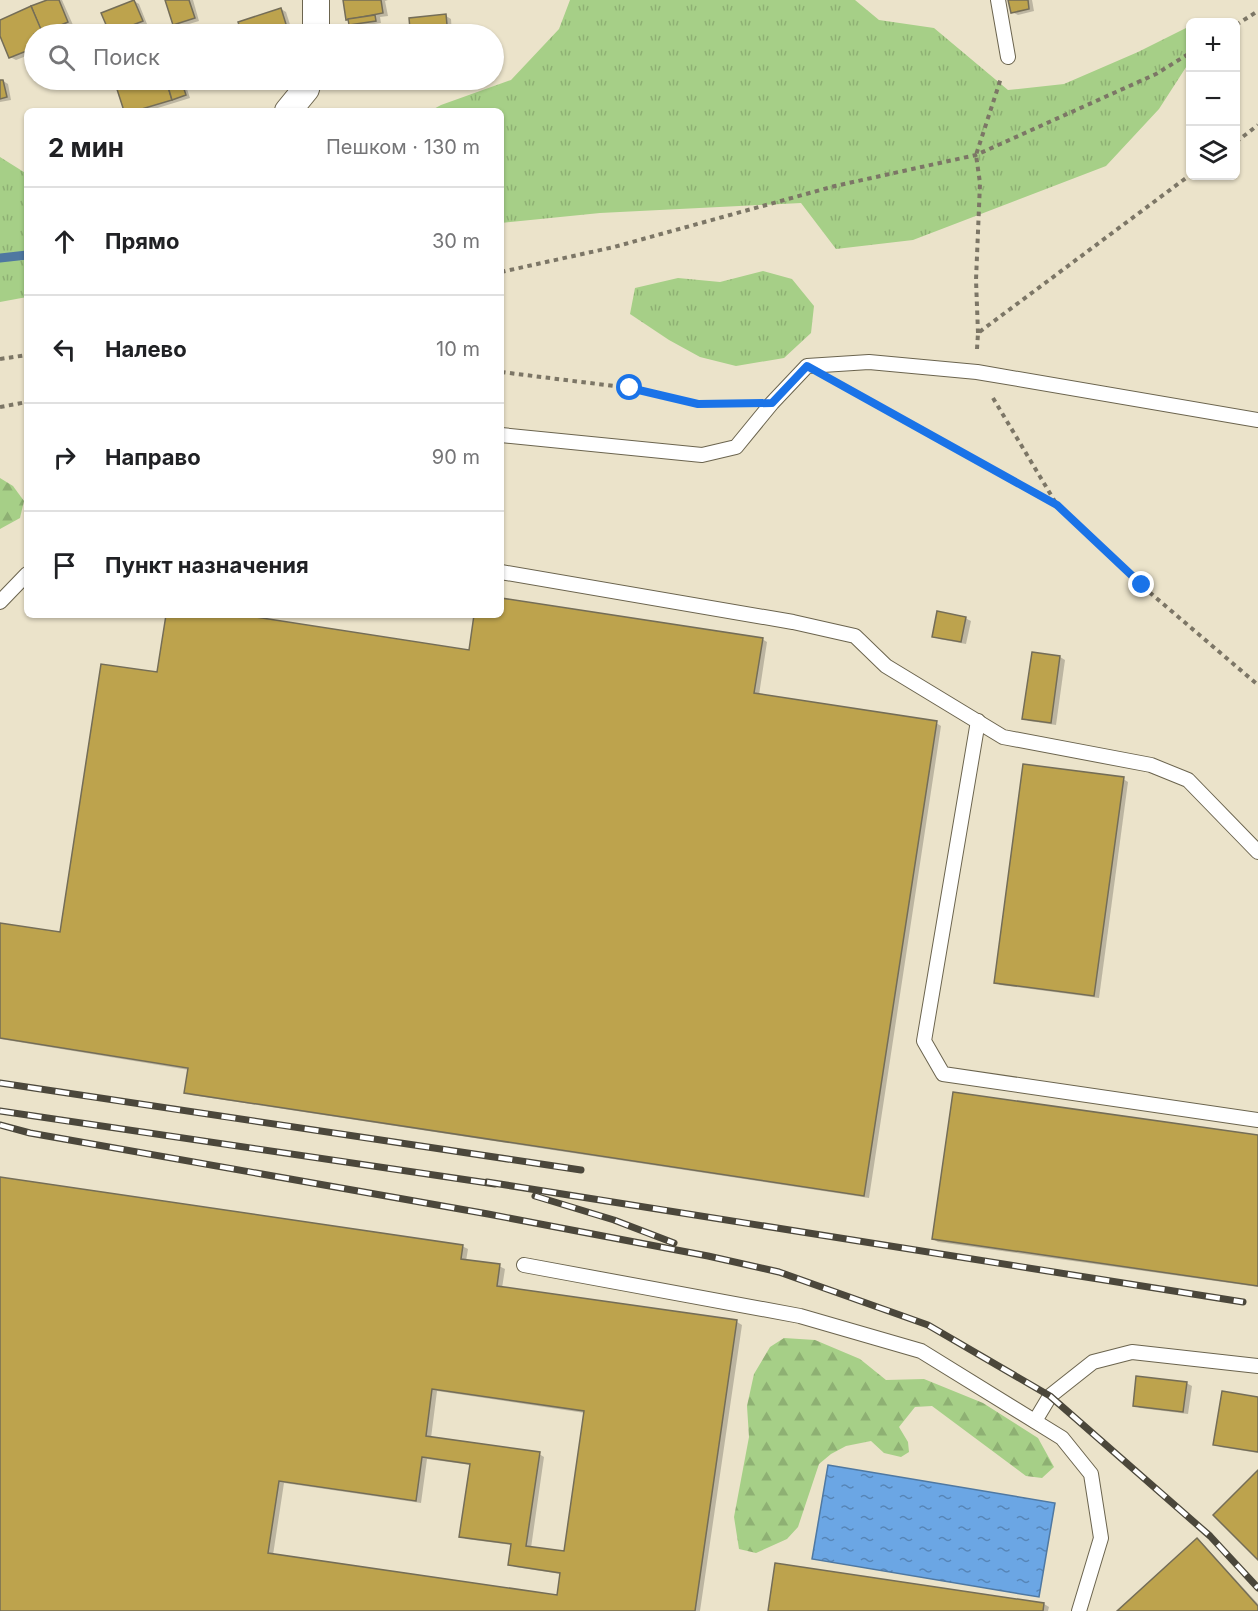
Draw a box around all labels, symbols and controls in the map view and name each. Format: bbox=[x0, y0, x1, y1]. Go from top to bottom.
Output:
map controls bbox=[1186, 18, 1240, 180]
button: + bbox=[1186, 18, 1240, 72]
search box bbox=[24, 24, 504, 90]
icon: search bbox=[45, 41, 78, 74]
text: Поиск bbox=[93, 44, 160, 70]
button: − bbox=[1186, 72, 1240, 126]
button: layers bbox=[1186, 126, 1240, 180]
text: 2 мин bbox=[48, 132, 124, 163]
text: Пешком · 130 m bbox=[326, 135, 480, 159]
icon: ahead bbox=[48, 225, 81, 258]
text: Прямо bbox=[105, 228, 179, 254]
text: 30 m bbox=[432, 229, 480, 253]
icon: left bbox=[48, 333, 81, 366]
text: Налево bbox=[105, 336, 187, 362]
text: 10 m bbox=[436, 337, 480, 361]
route start bbox=[616, 374, 642, 400]
icon: right bbox=[48, 441, 81, 474]
text: Направо bbox=[105, 444, 201, 470]
text: 90 m bbox=[432, 445, 480, 469]
icon: arrive bbox=[48, 549, 81, 582]
text: Пункт назначения bbox=[105, 552, 309, 578]
route end bbox=[1128, 571, 1154, 597]

